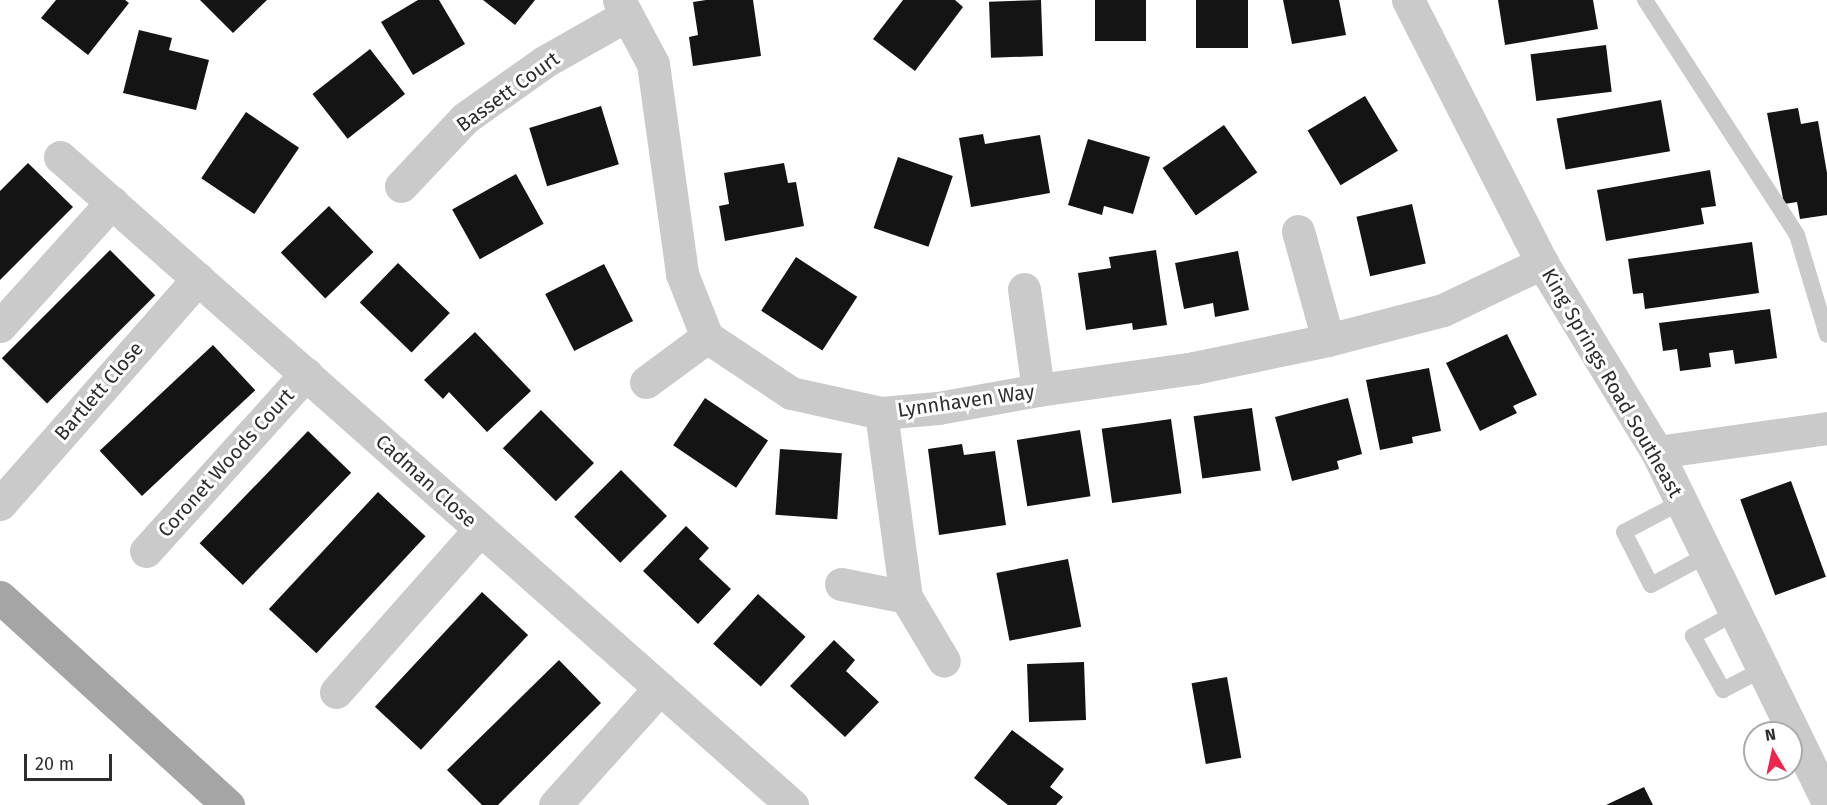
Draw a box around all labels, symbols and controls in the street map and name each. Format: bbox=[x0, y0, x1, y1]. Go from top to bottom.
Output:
street label: Bassett Court bbox=[452, 47, 564, 137]
street label: King Springs Road Southeast bbox=[1537, 264, 1687, 502]
street label: Bartlett Close bbox=[50, 337, 148, 445]
street label: Lynnhaven Way bbox=[896, 380, 1036, 422]
street label: Coronet Woods Court bbox=[153, 384, 299, 542]
street label: Cadman Close bbox=[371, 429, 481, 533]
north arrow bbox=[1743, 721, 1803, 781]
text: N bbox=[1764, 724, 1777, 745]
scale bar bbox=[27, 742, 116, 780]
text: 20 m bbox=[35, 753, 74, 775]

